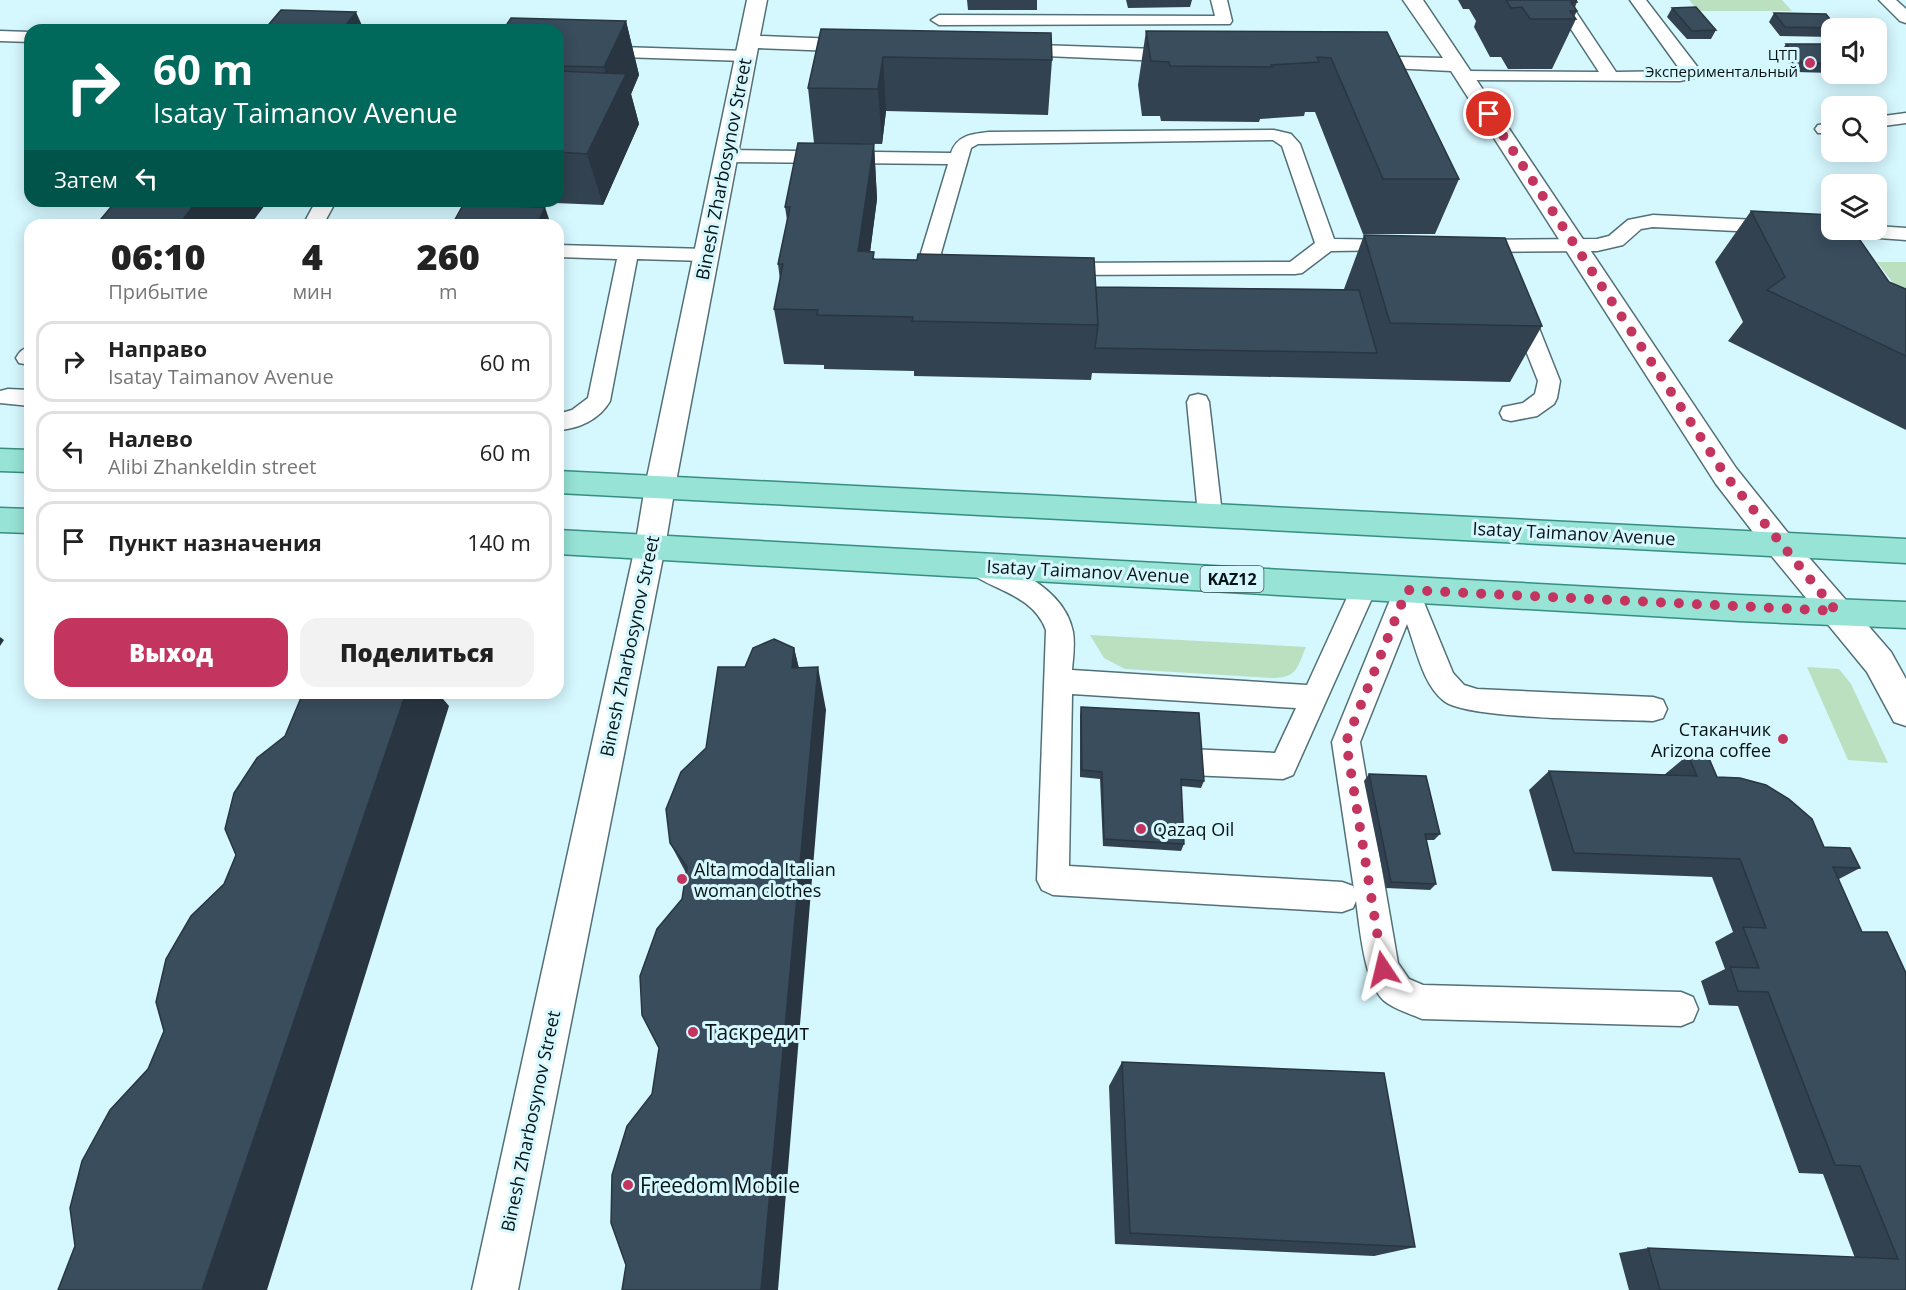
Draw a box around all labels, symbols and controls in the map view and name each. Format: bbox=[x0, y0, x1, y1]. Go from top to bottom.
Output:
map controls bbox=[1821, 18, 1887, 240]
button: sound bbox=[1821, 18, 1887, 84]
text: 60 m bbox=[153, 40, 253, 97]
place label: ЦТП Экспериментальный bbox=[1645, 44, 1798, 81]
icon: right bbox=[54, 48, 132, 126]
street label: Binesh Zharbosynov Street bbox=[690, 56, 756, 282]
marker: ЦТП Экспериментальный bbox=[1803, 56, 1817, 70]
pin bbox=[1463, 88, 1514, 139]
text: Isatay Taimanov Avenue bbox=[153, 94, 458, 131]
button: search bbox=[1821, 96, 1887, 162]
icon: arrive bbox=[1472, 97, 1505, 130]
icon: left bbox=[130, 162, 163, 195]
text: Затем bbox=[54, 164, 118, 194]
button: layers bbox=[1821, 174, 1887, 240]
text: 06:10 bbox=[111, 232, 206, 281]
text: 4 bbox=[302, 232, 323, 281]
text: 260 bbox=[417, 232, 480, 281]
text: Прибытие bbox=[108, 278, 208, 305]
text: мин bbox=[292, 278, 332, 305]
text: m bbox=[439, 278, 457, 305]
text: Направо bbox=[108, 333, 207, 363]
icon: right bbox=[57, 345, 90, 378]
text: 60 m bbox=[480, 347, 531, 377]
text: Isatay Taimanov Avenue bbox=[108, 363, 334, 390]
text: Налево bbox=[108, 423, 193, 453]
icon: left bbox=[57, 435, 90, 468]
text: 60 m bbox=[480, 437, 531, 467]
text: Alibi Zhankeldin street bbox=[108, 453, 316, 480]
street label: Isatay Taimanov Avenue bbox=[1472, 516, 1676, 550]
icon: arrive bbox=[57, 525, 90, 558]
text: Пункт назначения bbox=[108, 527, 322, 557]
text: 140 m bbox=[467, 527, 531, 557]
street label: Binesh Zharbosynov Street bbox=[594, 533, 664, 759]
street label: Isatay Taimanov Avenue bbox=[986, 554, 1190, 588]
road number: KAZ12 bbox=[1200, 566, 1264, 592]
button: Выход bbox=[54, 618, 288, 687]
button: Поделиться bbox=[300, 618, 534, 687]
place label: Стаканчик Arizona coffee bbox=[1651, 717, 1772, 762]
marker: Стаканчик Arizona coffee bbox=[1776, 732, 1790, 746]
place label: Qazaq Oil bbox=[1153, 817, 1234, 841]
marker: Qazaq Oil bbox=[1134, 822, 1148, 836]
place label: Alta moda Italian woman clothes bbox=[694, 857, 836, 902]
marker: Alta moda Italian woman clothes bbox=[675, 872, 689, 886]
position arrow bbox=[1351, 937, 1415, 1001]
street label: Binesh Zharbosynov Street bbox=[495, 1008, 565, 1234]
place label: Таскредит bbox=[705, 1018, 809, 1046]
marker: Таскредит bbox=[686, 1025, 700, 1039]
place label: Freedom Mobile bbox=[640, 1171, 800, 1199]
marker: Freedom Mobile bbox=[621, 1178, 635, 1192]

